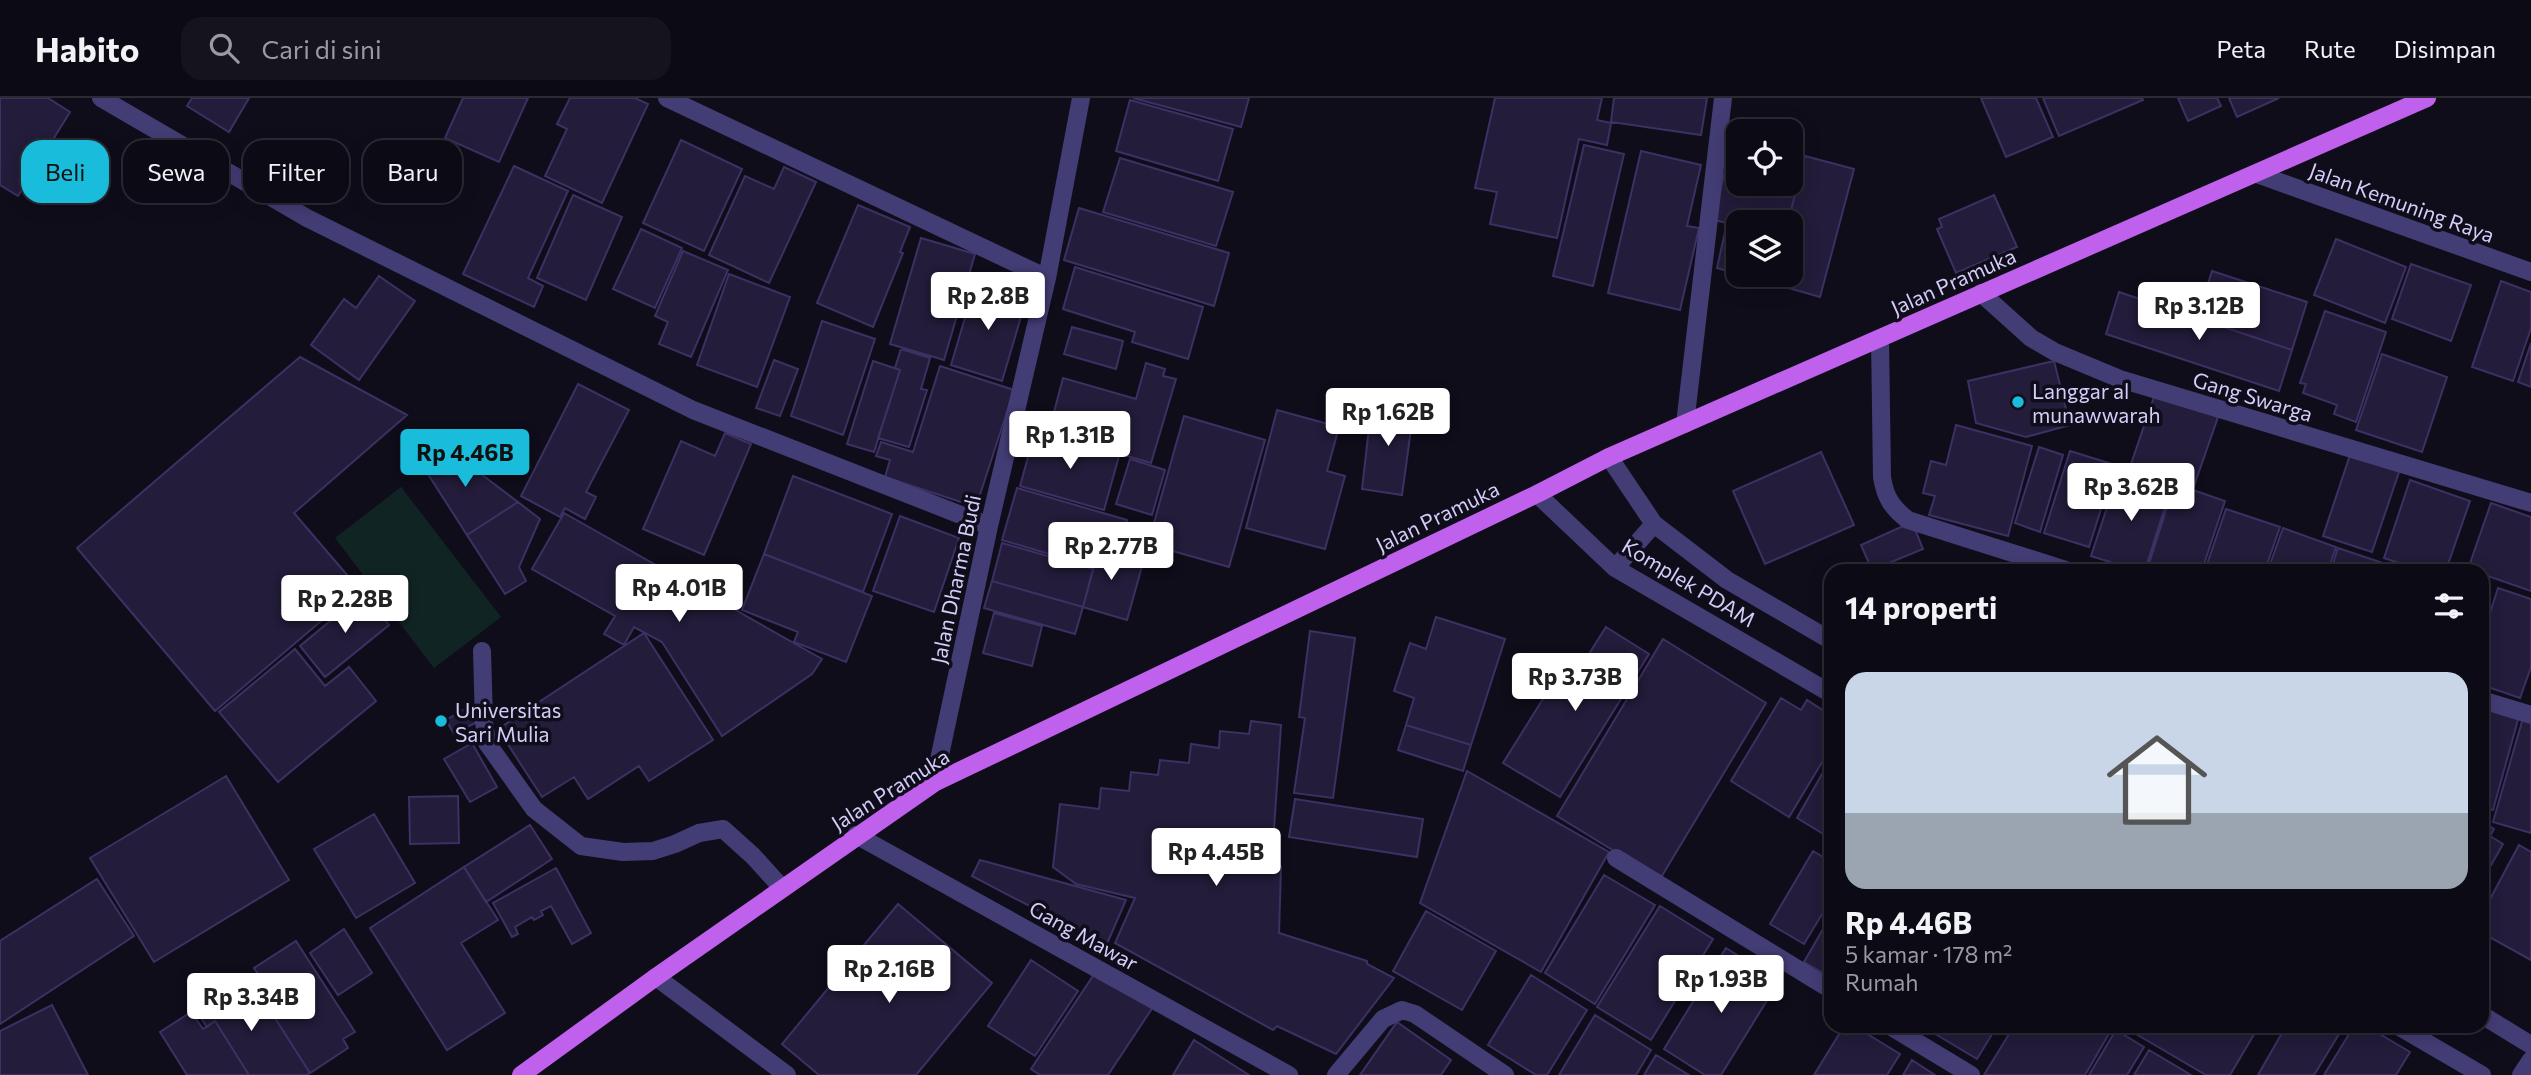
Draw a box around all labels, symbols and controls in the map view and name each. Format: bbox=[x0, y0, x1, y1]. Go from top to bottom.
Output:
search box bbox=[181, 17, 671, 80]
text: Habito bbox=[35, 28, 139, 69]
icon: search bbox=[205, 29, 243, 67]
text: Cari di sini bbox=[261, 33, 382, 64]
text: Peta bbox=[2216, 34, 2266, 63]
text: Rute bbox=[2304, 34, 2356, 63]
text: Disimpan bbox=[2394, 34, 2496, 63]
map controls bbox=[1726, 119, 1803, 287]
button: locate bbox=[1726, 119, 1803, 196]
chip: Beli bbox=[21, 140, 109, 203]
chip: Sewa bbox=[123, 140, 229, 203]
chip: Filter bbox=[243, 140, 349, 203]
chip: Baru bbox=[363, 140, 462, 203]
street label: Jalan Kemuning Raya bbox=[2306, 157, 2498, 247]
button: layers bbox=[1726, 210, 1803, 287]
street label: Jalan Pramuka bbox=[1887, 242, 2019, 320]
pin: Rp 2.8B bbox=[923, 272, 1053, 332]
text: Rp 2.8B bbox=[947, 281, 1029, 309]
pin: Rp 3.12B bbox=[2127, 282, 2271, 342]
text: Rp 3.12B bbox=[2154, 291, 2244, 319]
street label: Gang Swarga bbox=[2190, 366, 2316, 426]
place label: Langgar al munawwarah bbox=[2032, 378, 2160, 427]
pin: Rp 1.62B bbox=[1316, 388, 1460, 448]
marker: Langgar al munawwarah bbox=[2010, 394, 2026, 410]
text: Rp 1.62B bbox=[1342, 397, 1434, 425]
pin: Rp 1.31B bbox=[998, 412, 1142, 471]
text: Rp 1.31B bbox=[1025, 420, 1115, 448]
pin: Rp 4.46B bbox=[393, 430, 537, 489]
text: Rp 4.46B bbox=[416, 438, 514, 466]
pin: Rp 3.62B bbox=[2059, 464, 2203, 523]
text: Rp 3.62B bbox=[2083, 472, 2179, 500]
street label: Jalan Pramuka bbox=[1371, 475, 1503, 557]
street label: Jalan Dharma Budi bbox=[925, 492, 985, 666]
pin: Rp 2.77B bbox=[1039, 522, 1183, 582]
text: Rp 2.77B bbox=[1064, 531, 1158, 559]
street label: Komplek PDAM bbox=[1618, 532, 1760, 632]
pin: Rp 4.01B bbox=[607, 564, 751, 624]
text: Rp 4.01B bbox=[632, 573, 726, 601]
pin: Rp 2.28B bbox=[273, 575, 417, 635]
text: Rp 2.28B bbox=[297, 584, 393, 612]
icon: filters bbox=[2430, 587, 2468, 625]
text: 14 properti bbox=[1845, 588, 1997, 625]
pin: Rp 3.73B bbox=[1503, 654, 1647, 713]
text: Rp 3.73B bbox=[1528, 662, 1622, 690]
place label: Universitas Sari Mulia bbox=[455, 697, 561, 746]
marker: Universitas Sari Mulia bbox=[433, 713, 449, 729]
icon: home bbox=[2094, 717, 2220, 843]
street label: Jalan Pramuka bbox=[826, 743, 954, 835]
pin: Rp 4.45B bbox=[1144, 828, 1288, 888]
text: Rp 4.45B bbox=[1168, 837, 1264, 865]
street label: Gang Mawar bbox=[1025, 895, 1143, 975]
text: Rp 4.46B bbox=[1845, 903, 1972, 940]
text: 5 kamar · 178 m² bbox=[1845, 940, 2012, 968]
pin: Rp 2.16B bbox=[817, 946, 961, 1005]
text: Rp 2.16B bbox=[843, 954, 935, 982]
pin: Rp 1.93B bbox=[1649, 956, 1793, 1015]
text: Rp 1.93B bbox=[1675, 964, 1767, 992]
text: Rumah bbox=[1845, 968, 1918, 996]
pin: Rp 3.34B bbox=[179, 974, 323, 1033]
text: Rp 3.34B bbox=[203, 982, 299, 1010]

